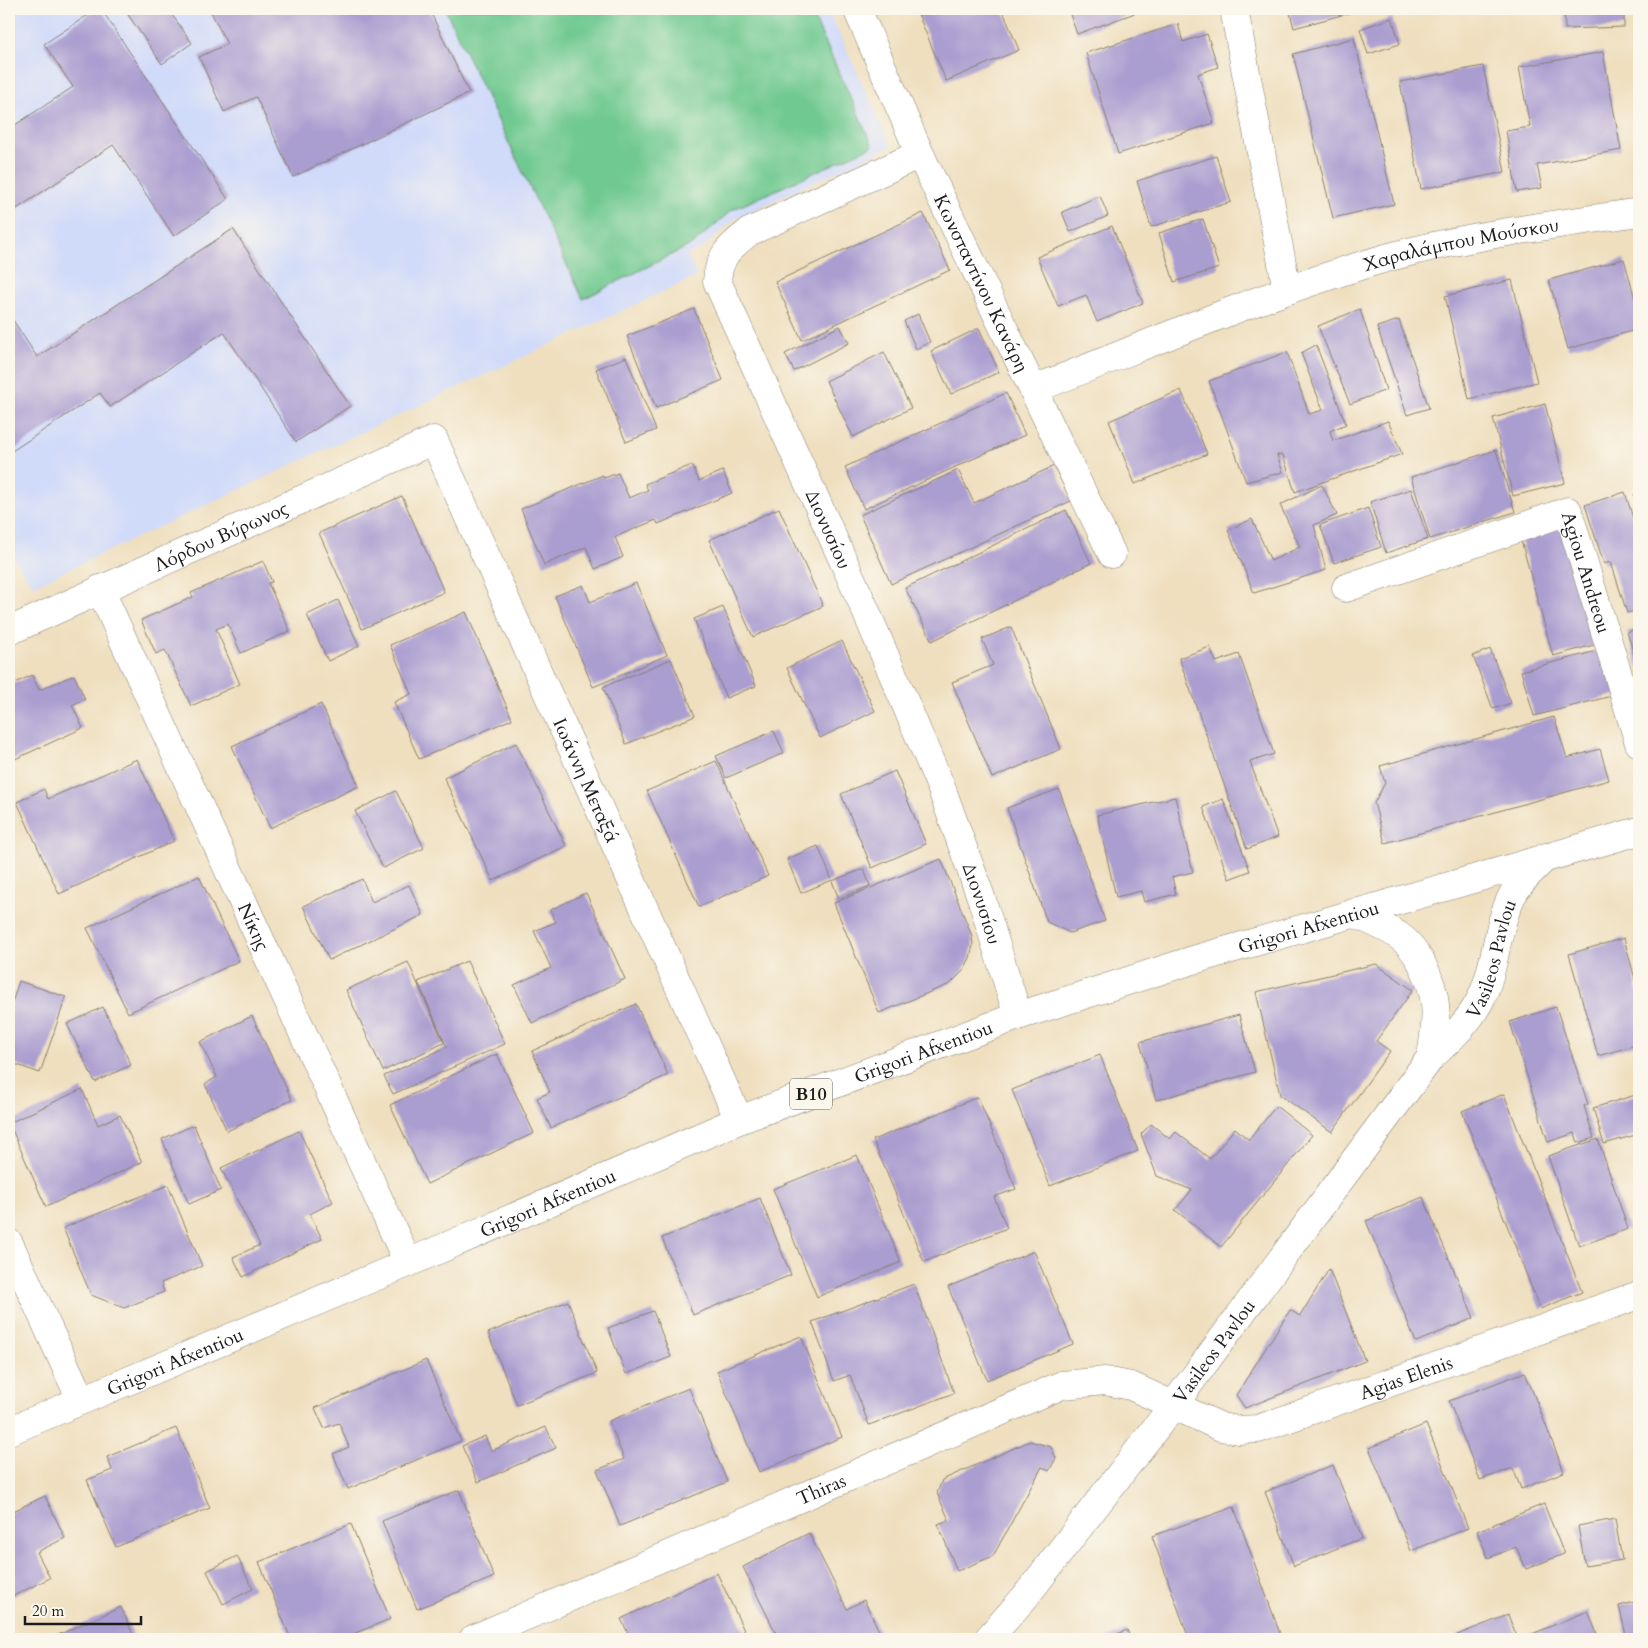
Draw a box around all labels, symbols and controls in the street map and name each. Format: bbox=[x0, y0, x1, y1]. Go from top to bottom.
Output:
street label: Κωνσταντίνου Κανάρη bbox=[927, 190, 1035, 377]
street label: Χαραλάμπου Μούσκου bbox=[1360, 212, 1561, 278]
street label: Διονυσίου bbox=[799, 486, 857, 573]
street label: Λόρδου Βύρωνος bbox=[150, 495, 292, 578]
street label: Agiou Andreou bbox=[1555, 508, 1617, 637]
street label: Ιωάννη Μεταξά bbox=[546, 714, 625, 848]
street label: Διονυσίου bbox=[956, 860, 1007, 948]
street label: Grigori Afxentiou bbox=[1235, 895, 1382, 960]
street label: Vasileos Pavlou bbox=[1460, 895, 1523, 1024]
street label: Νίκης bbox=[231, 899, 275, 955]
street label: Grigori Afxentiou bbox=[851, 1015, 996, 1090]
road number: B10 bbox=[790, 1078, 832, 1110]
street label: Grigori Afxentiou bbox=[476, 1163, 620, 1244]
street label: Vasileos Pavlou bbox=[1167, 1294, 1262, 1409]
street label: Grigori Afxentiou bbox=[103, 1322, 248, 1402]
street label: Agias Elenis bbox=[1356, 1350, 1456, 1406]
street label: Thiras bbox=[793, 1468, 850, 1512]
scale bar bbox=[25, 1593, 141, 1625]
text: 20 m bbox=[32, 1601, 64, 1621]

